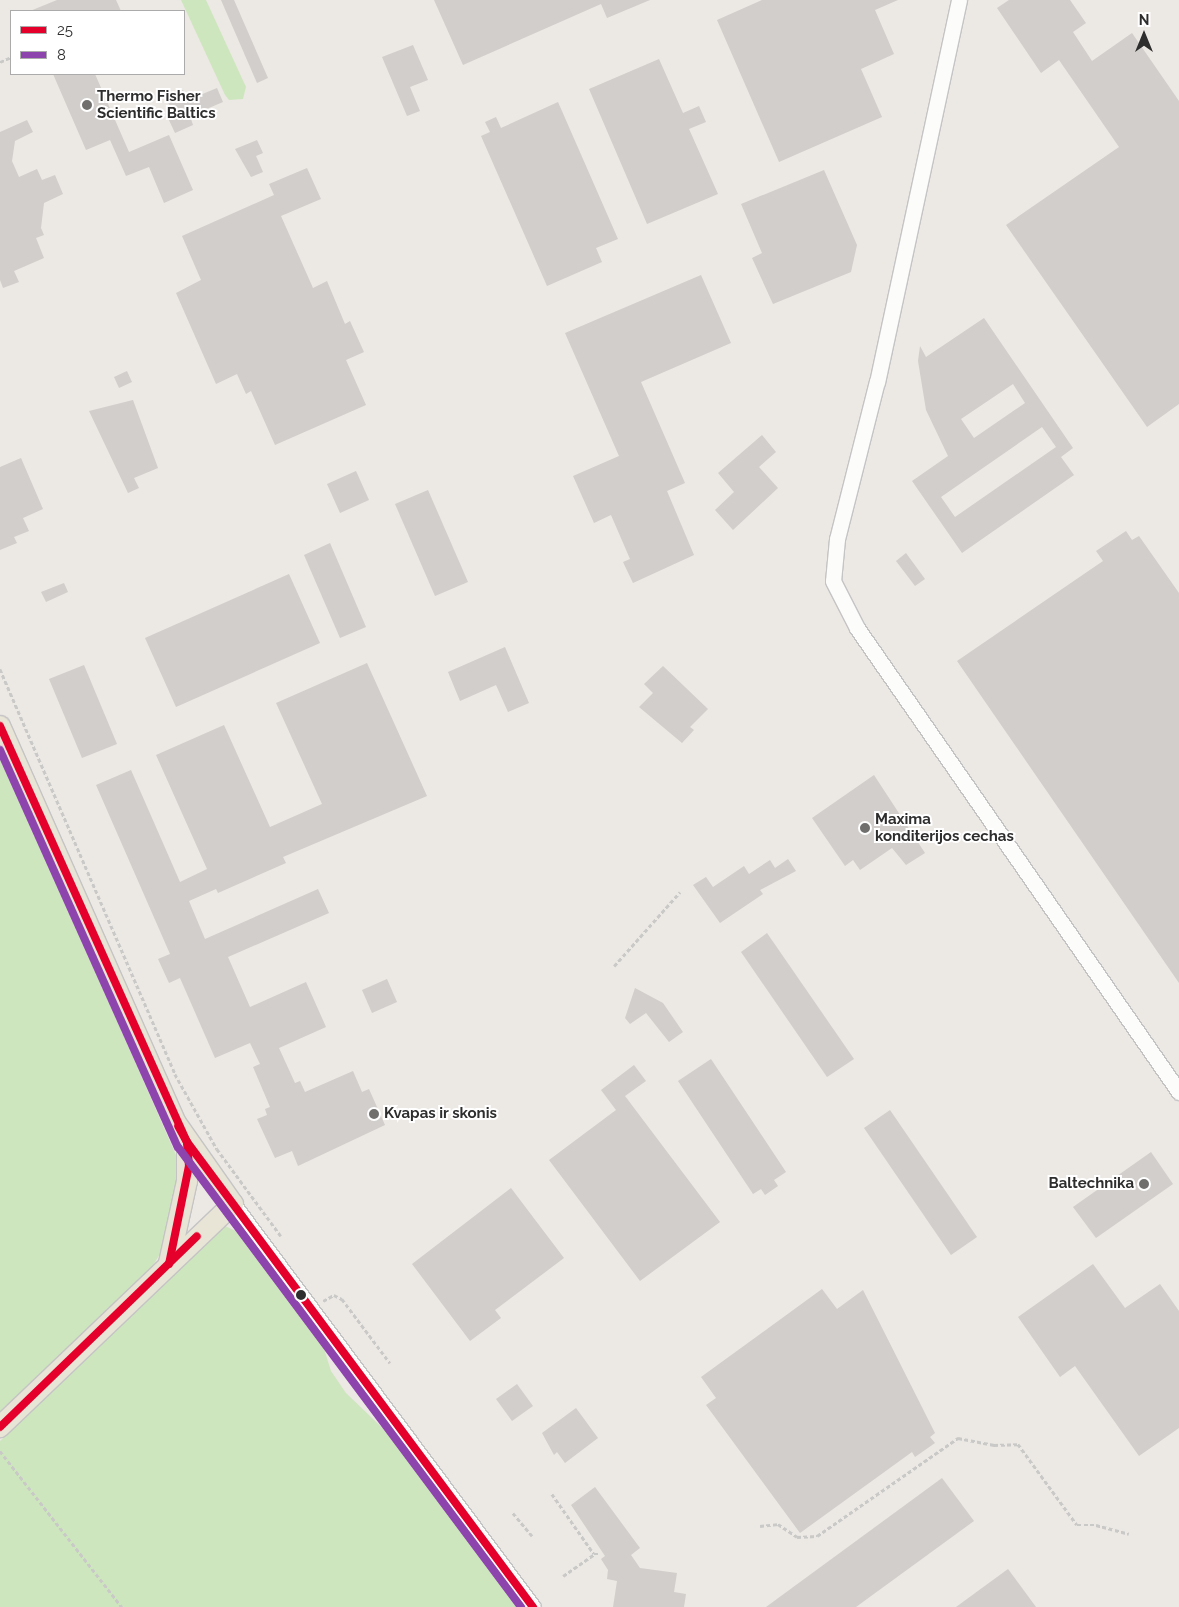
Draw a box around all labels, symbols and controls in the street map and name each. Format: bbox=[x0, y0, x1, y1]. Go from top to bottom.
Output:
legend bbox=[10, 10, 185, 75]
north arrow bbox=[1119, 10, 1169, 60]
text: N bbox=[1139, 12, 1149, 28]
text: 25 bbox=[57, 21, 73, 39]
text: 8 bbox=[57, 46, 66, 64]
place label: Thermo Fisher Scientific Baltics bbox=[97, 87, 216, 122]
marker: Thermo Fisher Scientific Baltics bbox=[81, 99, 93, 111]
place label: Maxima konditerijos cechas bbox=[875, 810, 1014, 845]
marker: Maxima konditerijos cechas bbox=[859, 822, 871, 834]
place label: Kvapas ir skonis bbox=[384, 1105, 497, 1123]
marker: Kvapas ir skonis bbox=[368, 1108, 380, 1120]
place label: Baltechnika bbox=[1049, 1175, 1134, 1193]
marker: Baltechnika bbox=[1138, 1178, 1150, 1190]
unlabelled marker bbox=[296, 1290, 306, 1300]

